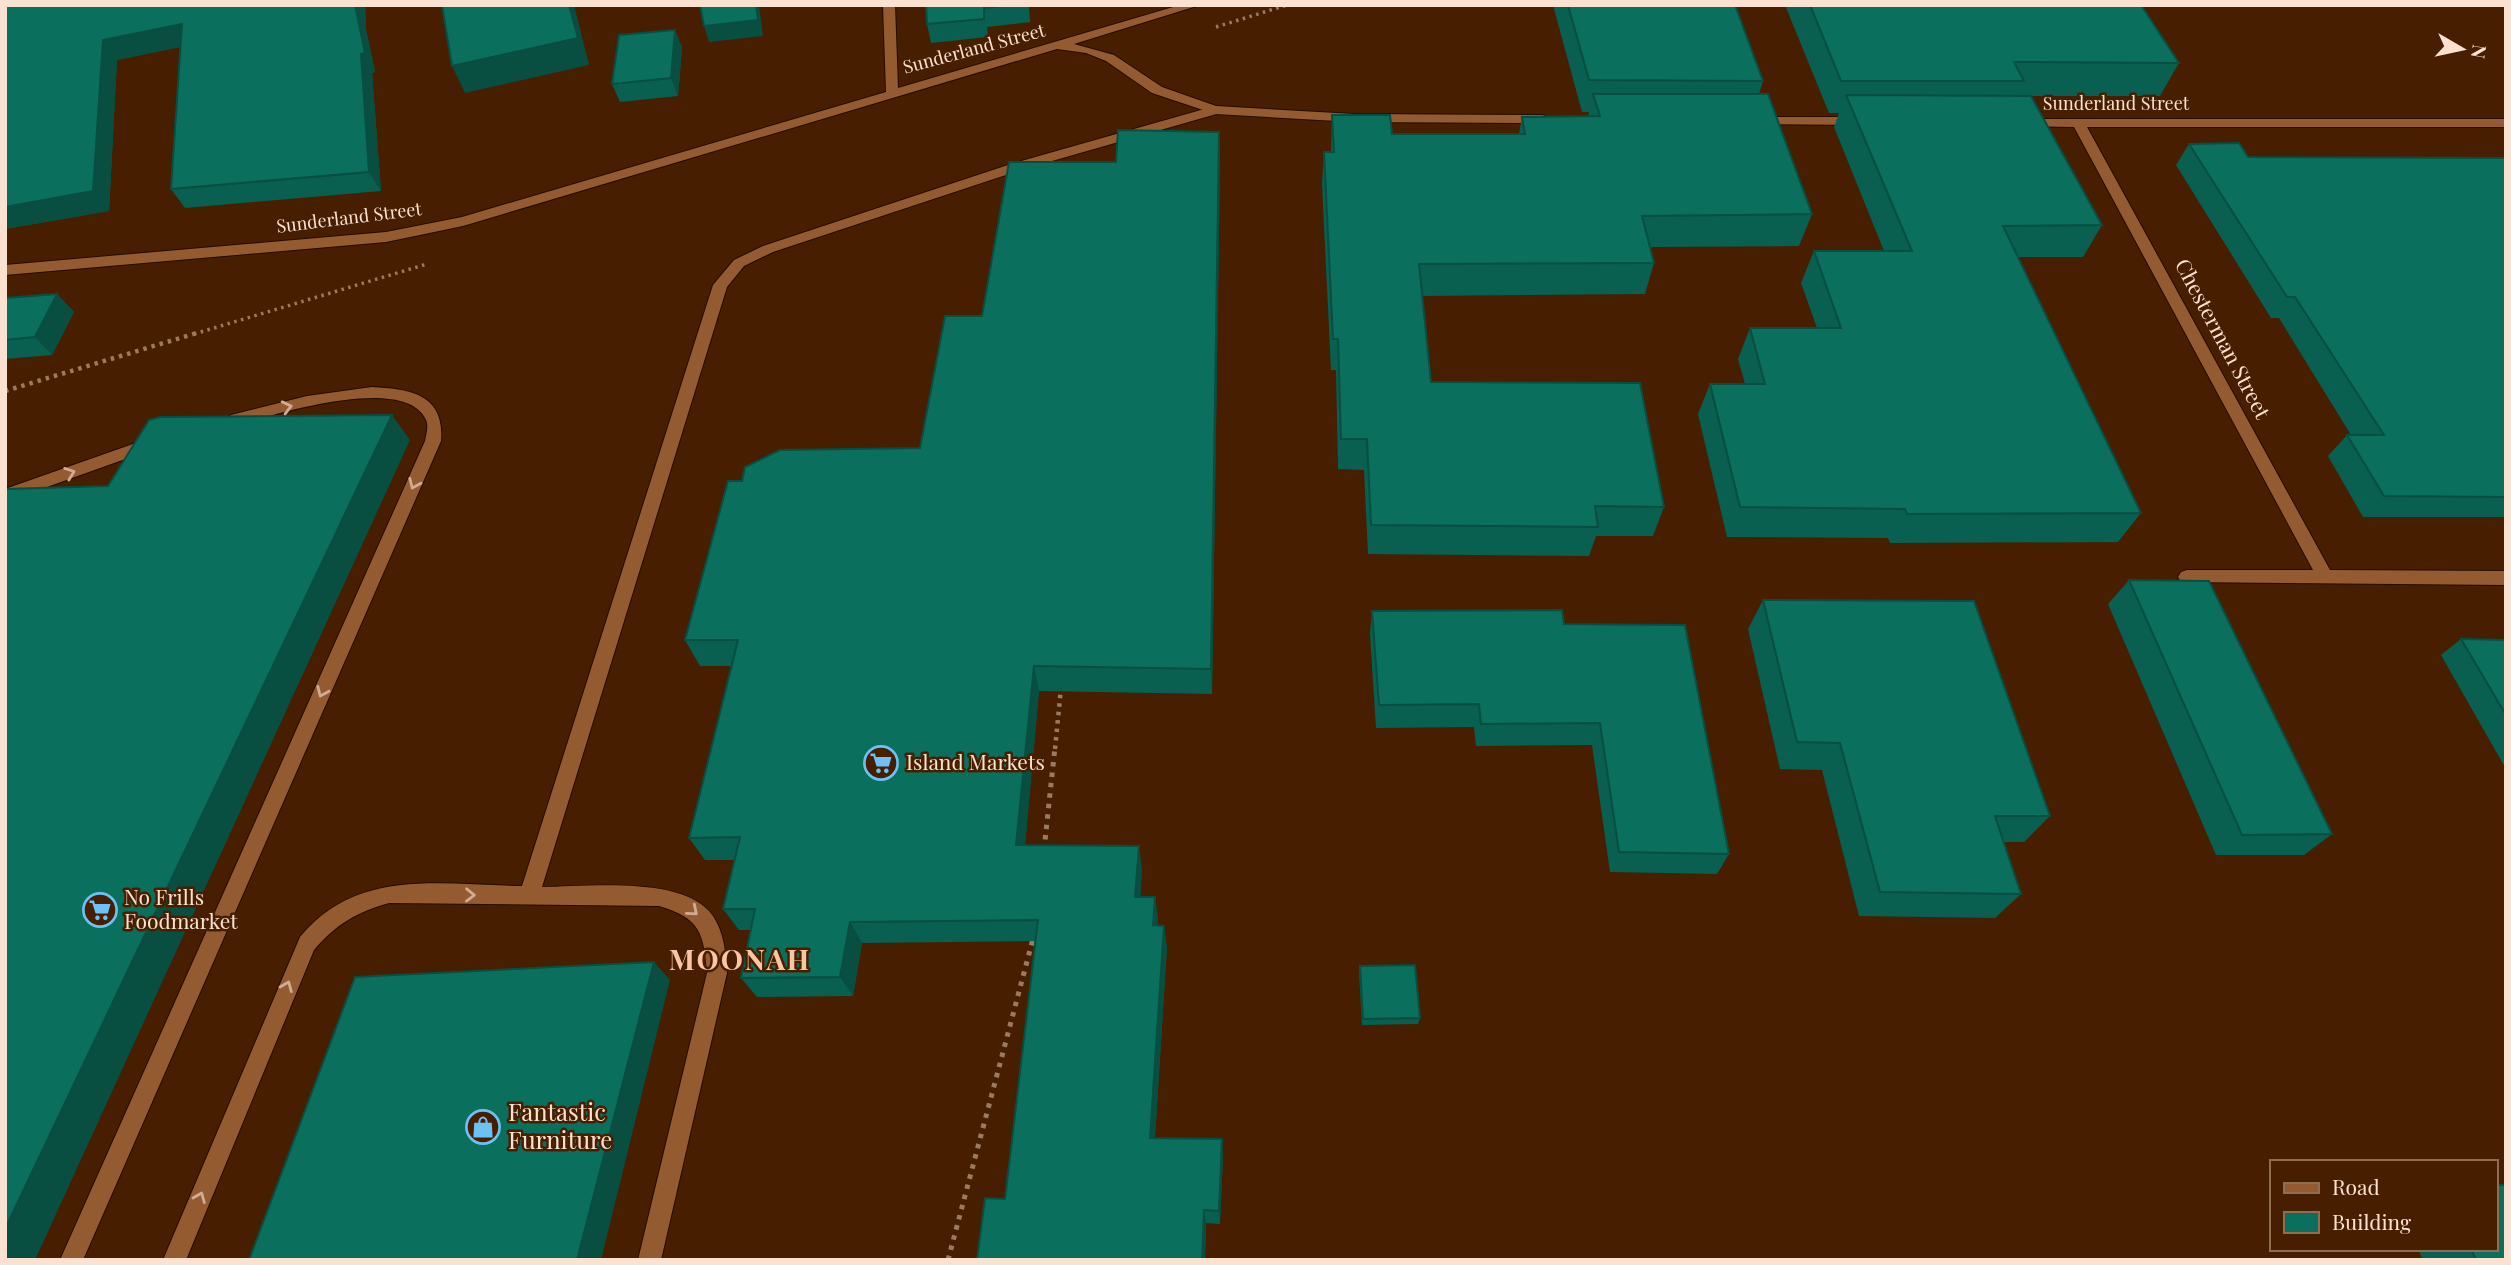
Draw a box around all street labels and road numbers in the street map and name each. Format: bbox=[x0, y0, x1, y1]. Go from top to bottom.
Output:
street label: Sunderland Street bbox=[900, 17, 1048, 79]
street label: Sunderland Street bbox=[2043, 91, 2190, 115]
street label: Sunderland Street bbox=[275, 196, 424, 238]
street label: Chesterman Street bbox=[2170, 253, 2278, 423]

